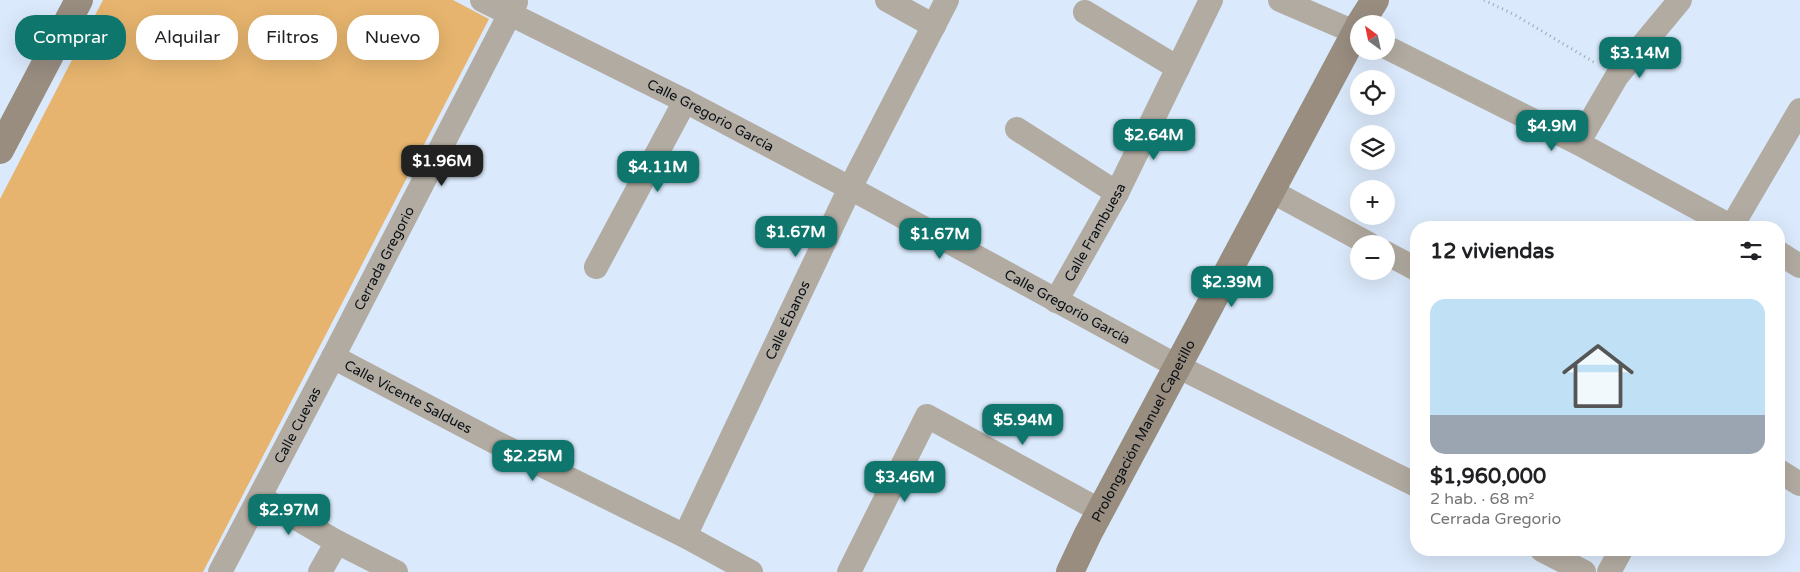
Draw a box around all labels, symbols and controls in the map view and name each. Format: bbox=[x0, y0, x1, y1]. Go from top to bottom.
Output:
chip: Comprar bbox=[15, 15, 126, 60]
chip: Alquilar bbox=[136, 15, 238, 60]
chip: Filtros bbox=[248, 15, 337, 60]
chip: Nuevo bbox=[347, 15, 439, 60]
north arrow bbox=[1350, 15, 1395, 60]
map controls bbox=[1350, 15, 1395, 280]
pin: $3.14M bbox=[1599, 36, 1681, 79]
text: $3.14M bbox=[1610, 43, 1670, 63]
button: locate bbox=[1350, 70, 1395, 115]
street label: Calle Gregorio García bbox=[644, 75, 777, 155]
pin: $4.9M bbox=[1517, 110, 1587, 152]
text: $4.9M bbox=[1527, 116, 1577, 136]
pin: $2.64M bbox=[1113, 119, 1195, 161]
text: $2.64M bbox=[1124, 125, 1184, 145]
button: layers bbox=[1350, 125, 1395, 170]
pin: $1.96M bbox=[401, 144, 483, 187]
pin: $4.11M bbox=[617, 150, 699, 193]
text: $1.96M bbox=[412, 151, 472, 171]
text: $4.11M bbox=[628, 157, 688, 177]
street label: Calle Frambuesa bbox=[1060, 180, 1129, 284]
button: + bbox=[1350, 180, 1395, 225]
street label: Cerrada Gregorio bbox=[350, 203, 418, 313]
pin: $1.67M bbox=[755, 216, 837, 258]
pin: $1.67M bbox=[899, 218, 981, 260]
text: $1.67M bbox=[766, 222, 826, 242]
text: $1.67M bbox=[910, 224, 970, 244]
button: − bbox=[1350, 235, 1395, 280]
icon: filters bbox=[1737, 237, 1765, 265]
text: 12 viviendas bbox=[1430, 239, 1554, 264]
street label: Calle Gregorio García bbox=[1002, 265, 1133, 348]
pin: $2.39M bbox=[1191, 266, 1273, 308]
text: $2.39M bbox=[1202, 272, 1262, 292]
street label: Calle Ébanos bbox=[761, 277, 814, 362]
icon: home bbox=[1553, 331, 1643, 421]
street label: Prolongación Manuel Capetillo bbox=[1088, 337, 1199, 525]
street label: Calle Vicente Saldues bbox=[342, 356, 475, 437]
street label: Calle Cuevas bbox=[270, 384, 324, 466]
pin: $5.94M bbox=[982, 404, 1064, 446]
text: $5.94M bbox=[993, 410, 1053, 430]
pin: $2.25M bbox=[492, 440, 574, 482]
text: $2.25M bbox=[503, 446, 563, 466]
pin: $3.46M bbox=[864, 460, 946, 503]
text: $1,960,000 bbox=[1430, 464, 1546, 489]
text: $3.46M bbox=[875, 467, 935, 487]
text: 2 hab. · 68 m² bbox=[1430, 489, 1534, 509]
pin: $2.97M bbox=[248, 494, 330, 536]
text: $2.97M bbox=[259, 500, 319, 520]
text: Cerrada Gregorio bbox=[1430, 509, 1561, 529]

